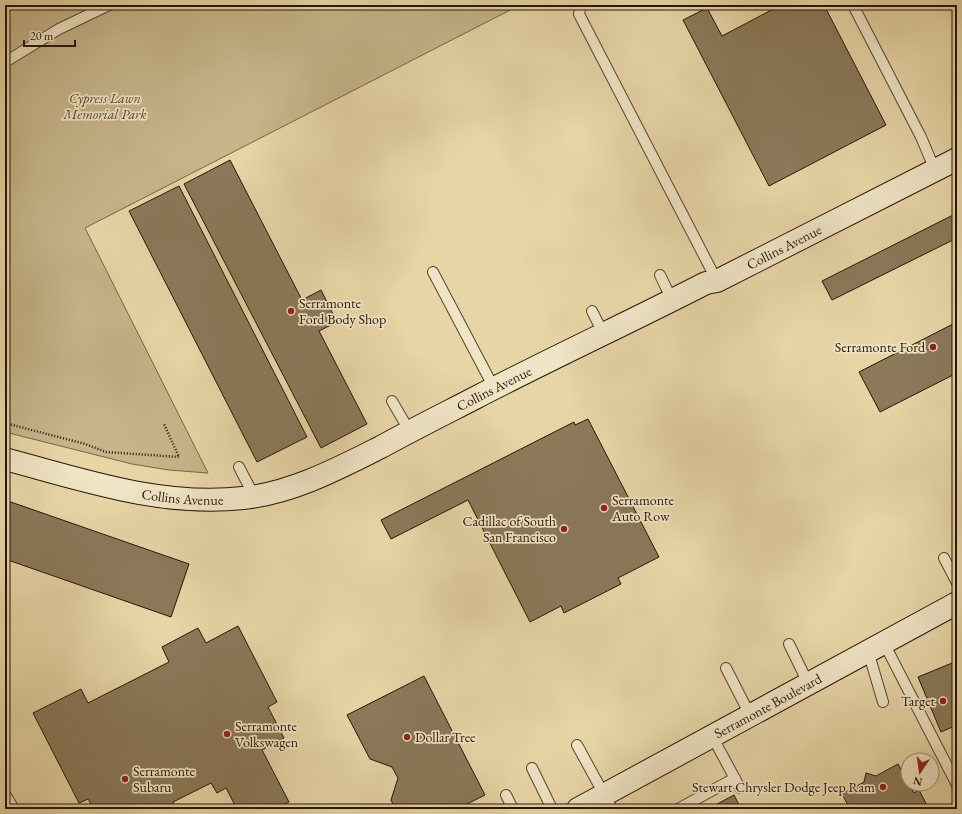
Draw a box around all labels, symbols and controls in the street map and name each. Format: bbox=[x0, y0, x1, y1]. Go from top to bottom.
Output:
scale bar bbox=[24, 22, 75, 48]
text: 20 m bbox=[30, 28, 54, 44]
park label: Cypress Lawn Memorial Park bbox=[62, 89, 147, 123]
street label: Collins Avenue bbox=[743, 220, 825, 274]
place label: Serramonte Ford Body Shop bbox=[299, 294, 386, 328]
marker: Serramonte Ford Body Shop bbox=[286, 306, 296, 316]
place label: Serramonte Ford bbox=[835, 338, 926, 356]
marker: Serramonte Ford bbox=[928, 342, 938, 352]
street label: Collins Avenue bbox=[453, 362, 535, 415]
street label: Collins Avenue bbox=[140, 485, 224, 509]
place label: Serramonte Auto Row bbox=[611, 491, 675, 525]
marker: Serramonte Auto Row bbox=[599, 503, 609, 513]
place label: Cadillac of South San Francisco bbox=[463, 512, 556, 546]
marker: Cadillac of South San Francisco bbox=[559, 524, 569, 534]
street label: Serramonte Boulevard bbox=[711, 669, 825, 742]
place label: Target bbox=[901, 692, 936, 710]
marker: Target bbox=[938, 696, 948, 706]
place label: Serramonte Volkswagen bbox=[235, 717, 299, 751]
place label: Dollar Tree bbox=[415, 728, 476, 746]
marker: Serramonte Volkswagen bbox=[222, 729, 232, 739]
marker: Dollar Tree bbox=[402, 732, 412, 742]
north arrow bbox=[900, 752, 940, 792]
place label: Serramonte Subaru bbox=[133, 762, 196, 796]
marker: Serramonte Subaru bbox=[120, 774, 130, 784]
text: N bbox=[912, 774, 924, 790]
place label: Stewart Chrysler Dodge Jeep Ram bbox=[692, 778, 875, 796]
marker: Stewart Chrysler Dodge Jeep Ram bbox=[878, 782, 888, 792]

